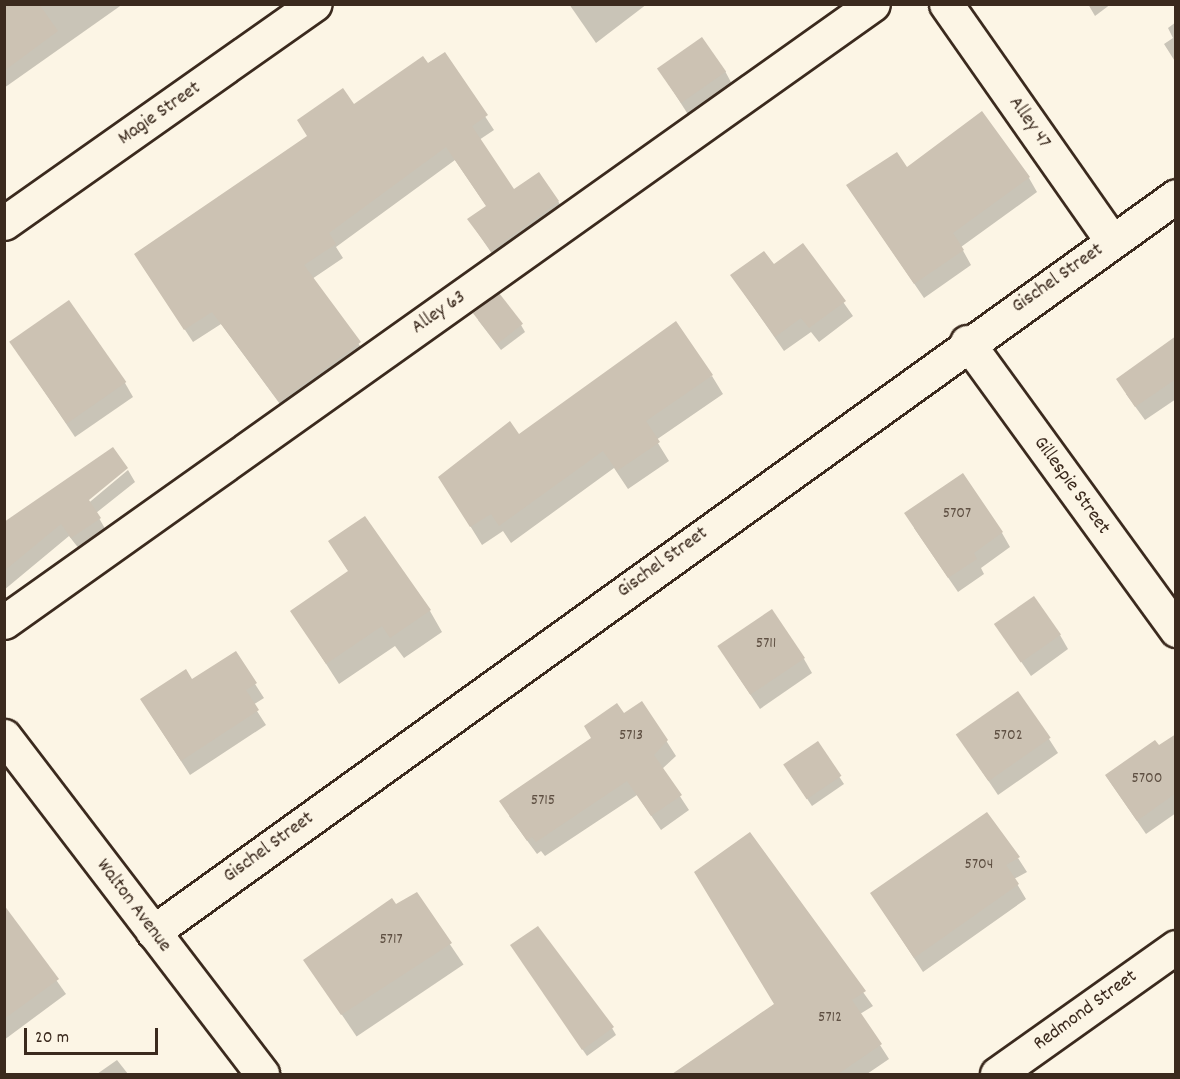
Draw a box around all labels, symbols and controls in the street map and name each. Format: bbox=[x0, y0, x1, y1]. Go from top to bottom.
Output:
street label: Magie Street bbox=[114, 77, 206, 151]
street label: Alley 47 bbox=[1003, 92, 1055, 154]
street label: Gischel Street bbox=[1008, 239, 1108, 319]
street label: Alley 63 bbox=[407, 286, 471, 340]
street label: Gillespie Street bbox=[1027, 432, 1115, 540]
house number: 5707 bbox=[943, 504, 971, 524]
street label: Gischel Street bbox=[613, 522, 713, 604]
house number: 5711 bbox=[756, 634, 776, 654]
house number: 5713 bbox=[619, 726, 643, 746]
house number: 5702 bbox=[993, 726, 1023, 746]
house number: 5700 bbox=[1132, 769, 1162, 789]
house number: 5715 bbox=[531, 791, 555, 811]
street label: Gischel Street bbox=[219, 807, 319, 889]
street label: Walton Avenue bbox=[90, 855, 176, 957]
house number: 5704 bbox=[965, 855, 993, 875]
house number: 5717 bbox=[379, 930, 403, 950]
street label: Redmond Street bbox=[1029, 965, 1143, 1057]
house number: 5712 bbox=[818, 1008, 842, 1028]
scale bar bbox=[27, 1016, 160, 1054]
text: 20 m bbox=[35, 1026, 69, 1051]

